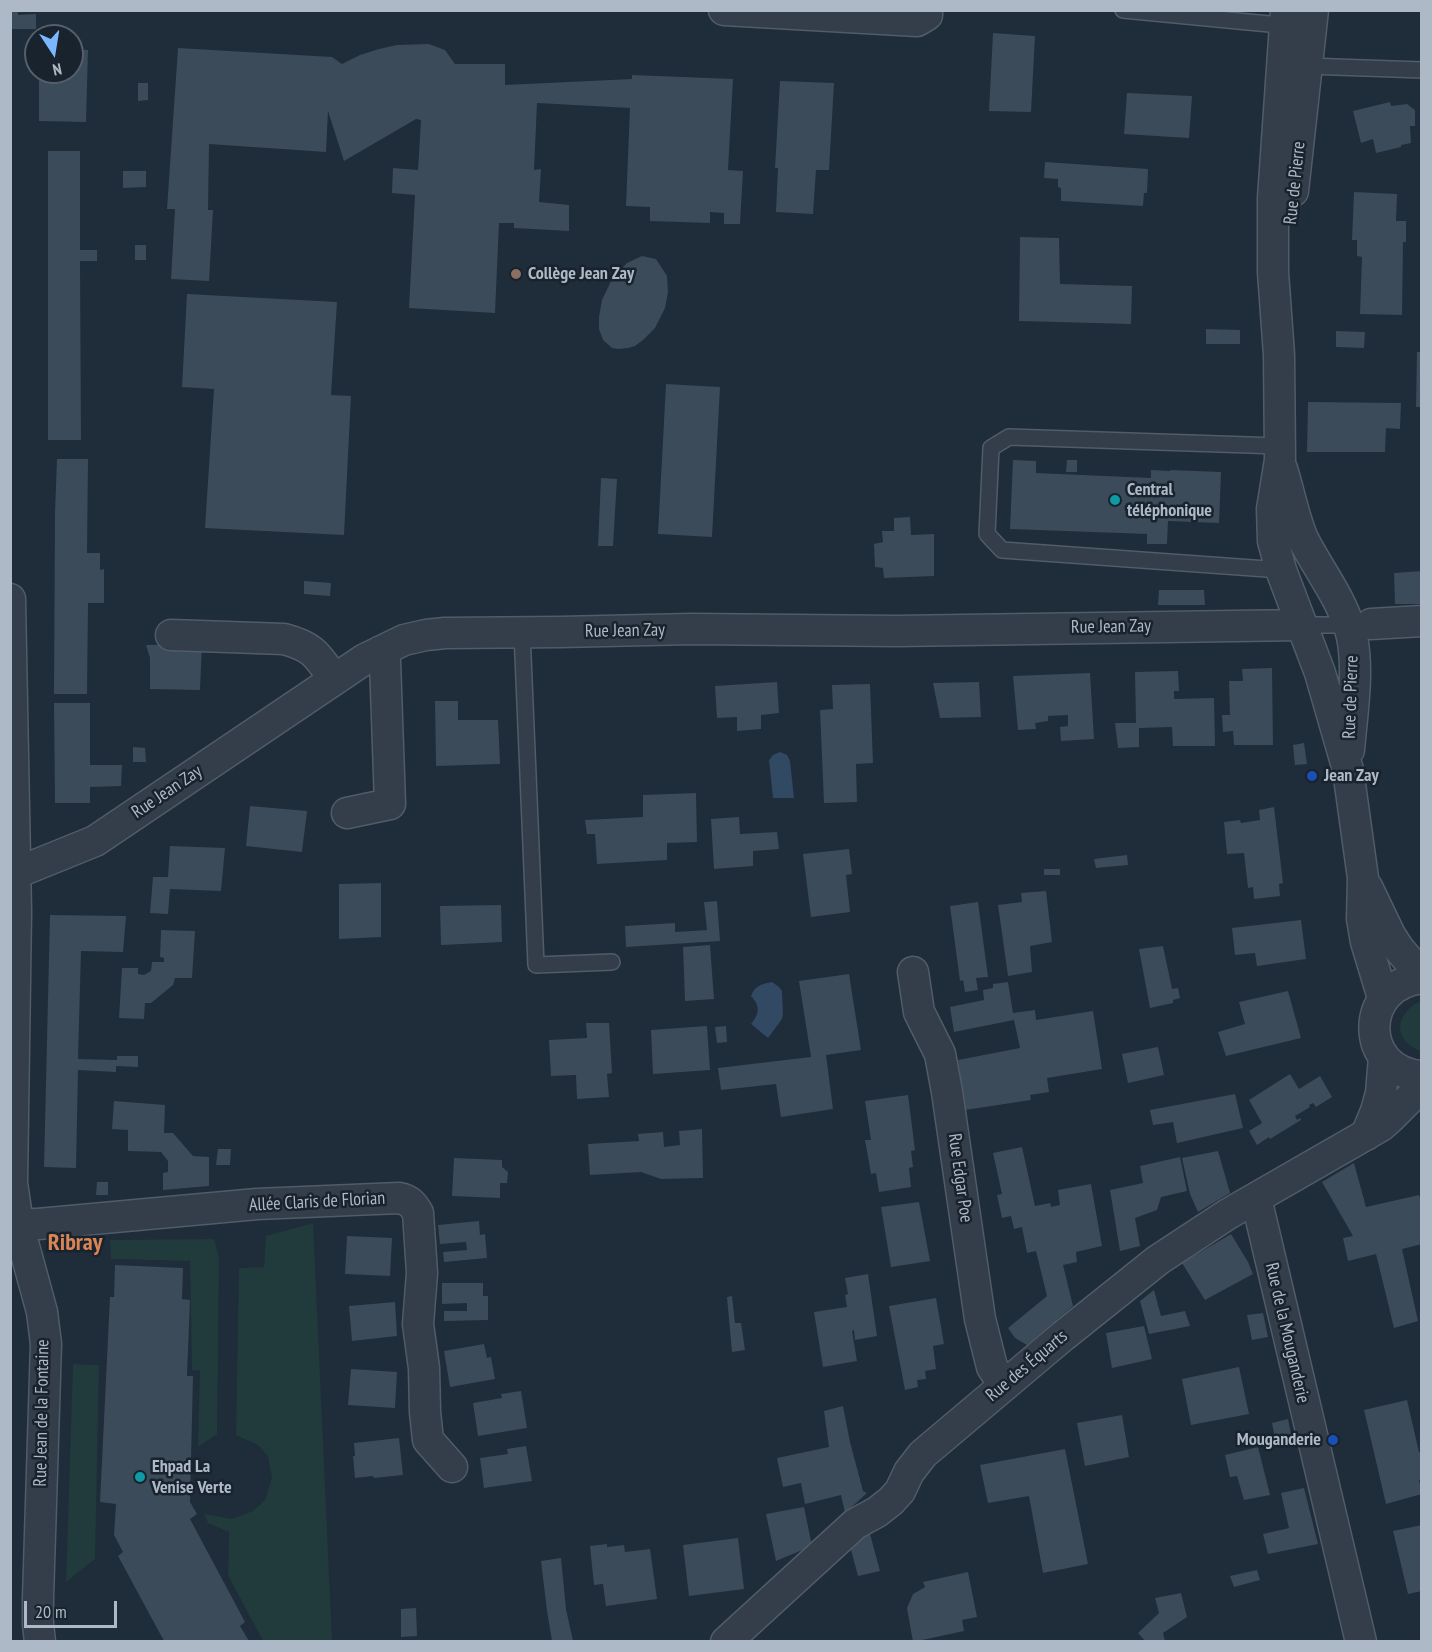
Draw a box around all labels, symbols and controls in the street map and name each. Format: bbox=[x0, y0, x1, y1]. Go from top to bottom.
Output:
north arrow bbox=[24, 24, 84, 84]
text: N bbox=[51, 59, 64, 80]
street label: Rue de Pierre bbox=[1280, 140, 1310, 226]
place label: Collège Jean Zay bbox=[528, 263, 634, 285]
marker: Collège Jean Zay bbox=[509, 267, 523, 281]
place label: Central téléphonique bbox=[1127, 479, 1212, 522]
marker: Central téléphonique bbox=[1108, 493, 1122, 507]
street label: Rue Jean Zay bbox=[1071, 616, 1151, 638]
street label: Rue Jean Zay bbox=[585, 620, 665, 642]
street label: Rue de Pierre bbox=[1339, 655, 1363, 739]
street label: Rue Jean Zay bbox=[128, 761, 206, 823]
place label: Jean Zay bbox=[1324, 765, 1379, 787]
marker: Jean Zay bbox=[1305, 769, 1319, 783]
street label: Rue Edgar Poe bbox=[943, 1132, 977, 1224]
street label: Allée Claris de Florian bbox=[248, 1188, 386, 1216]
district label: Ribray bbox=[48, 1229, 102, 1257]
street label: Rue de la Mouganderie bbox=[1260, 1261, 1314, 1405]
street label: Rue des Équarts bbox=[982, 1326, 1072, 1406]
street label: Rue Jean de la Fontaine bbox=[30, 1339, 54, 1487]
place label: Mouganderie bbox=[1237, 1429, 1321, 1451]
marker: Mouganderie bbox=[1326, 1433, 1340, 1447]
place label: Ehpad La Venise Verte bbox=[152, 1456, 232, 1498]
marker: Ehpad La Venise Verte bbox=[133, 1470, 147, 1484]
scale bar bbox=[27, 1589, 120, 1627]
text: 20 m bbox=[35, 1600, 67, 1623]

